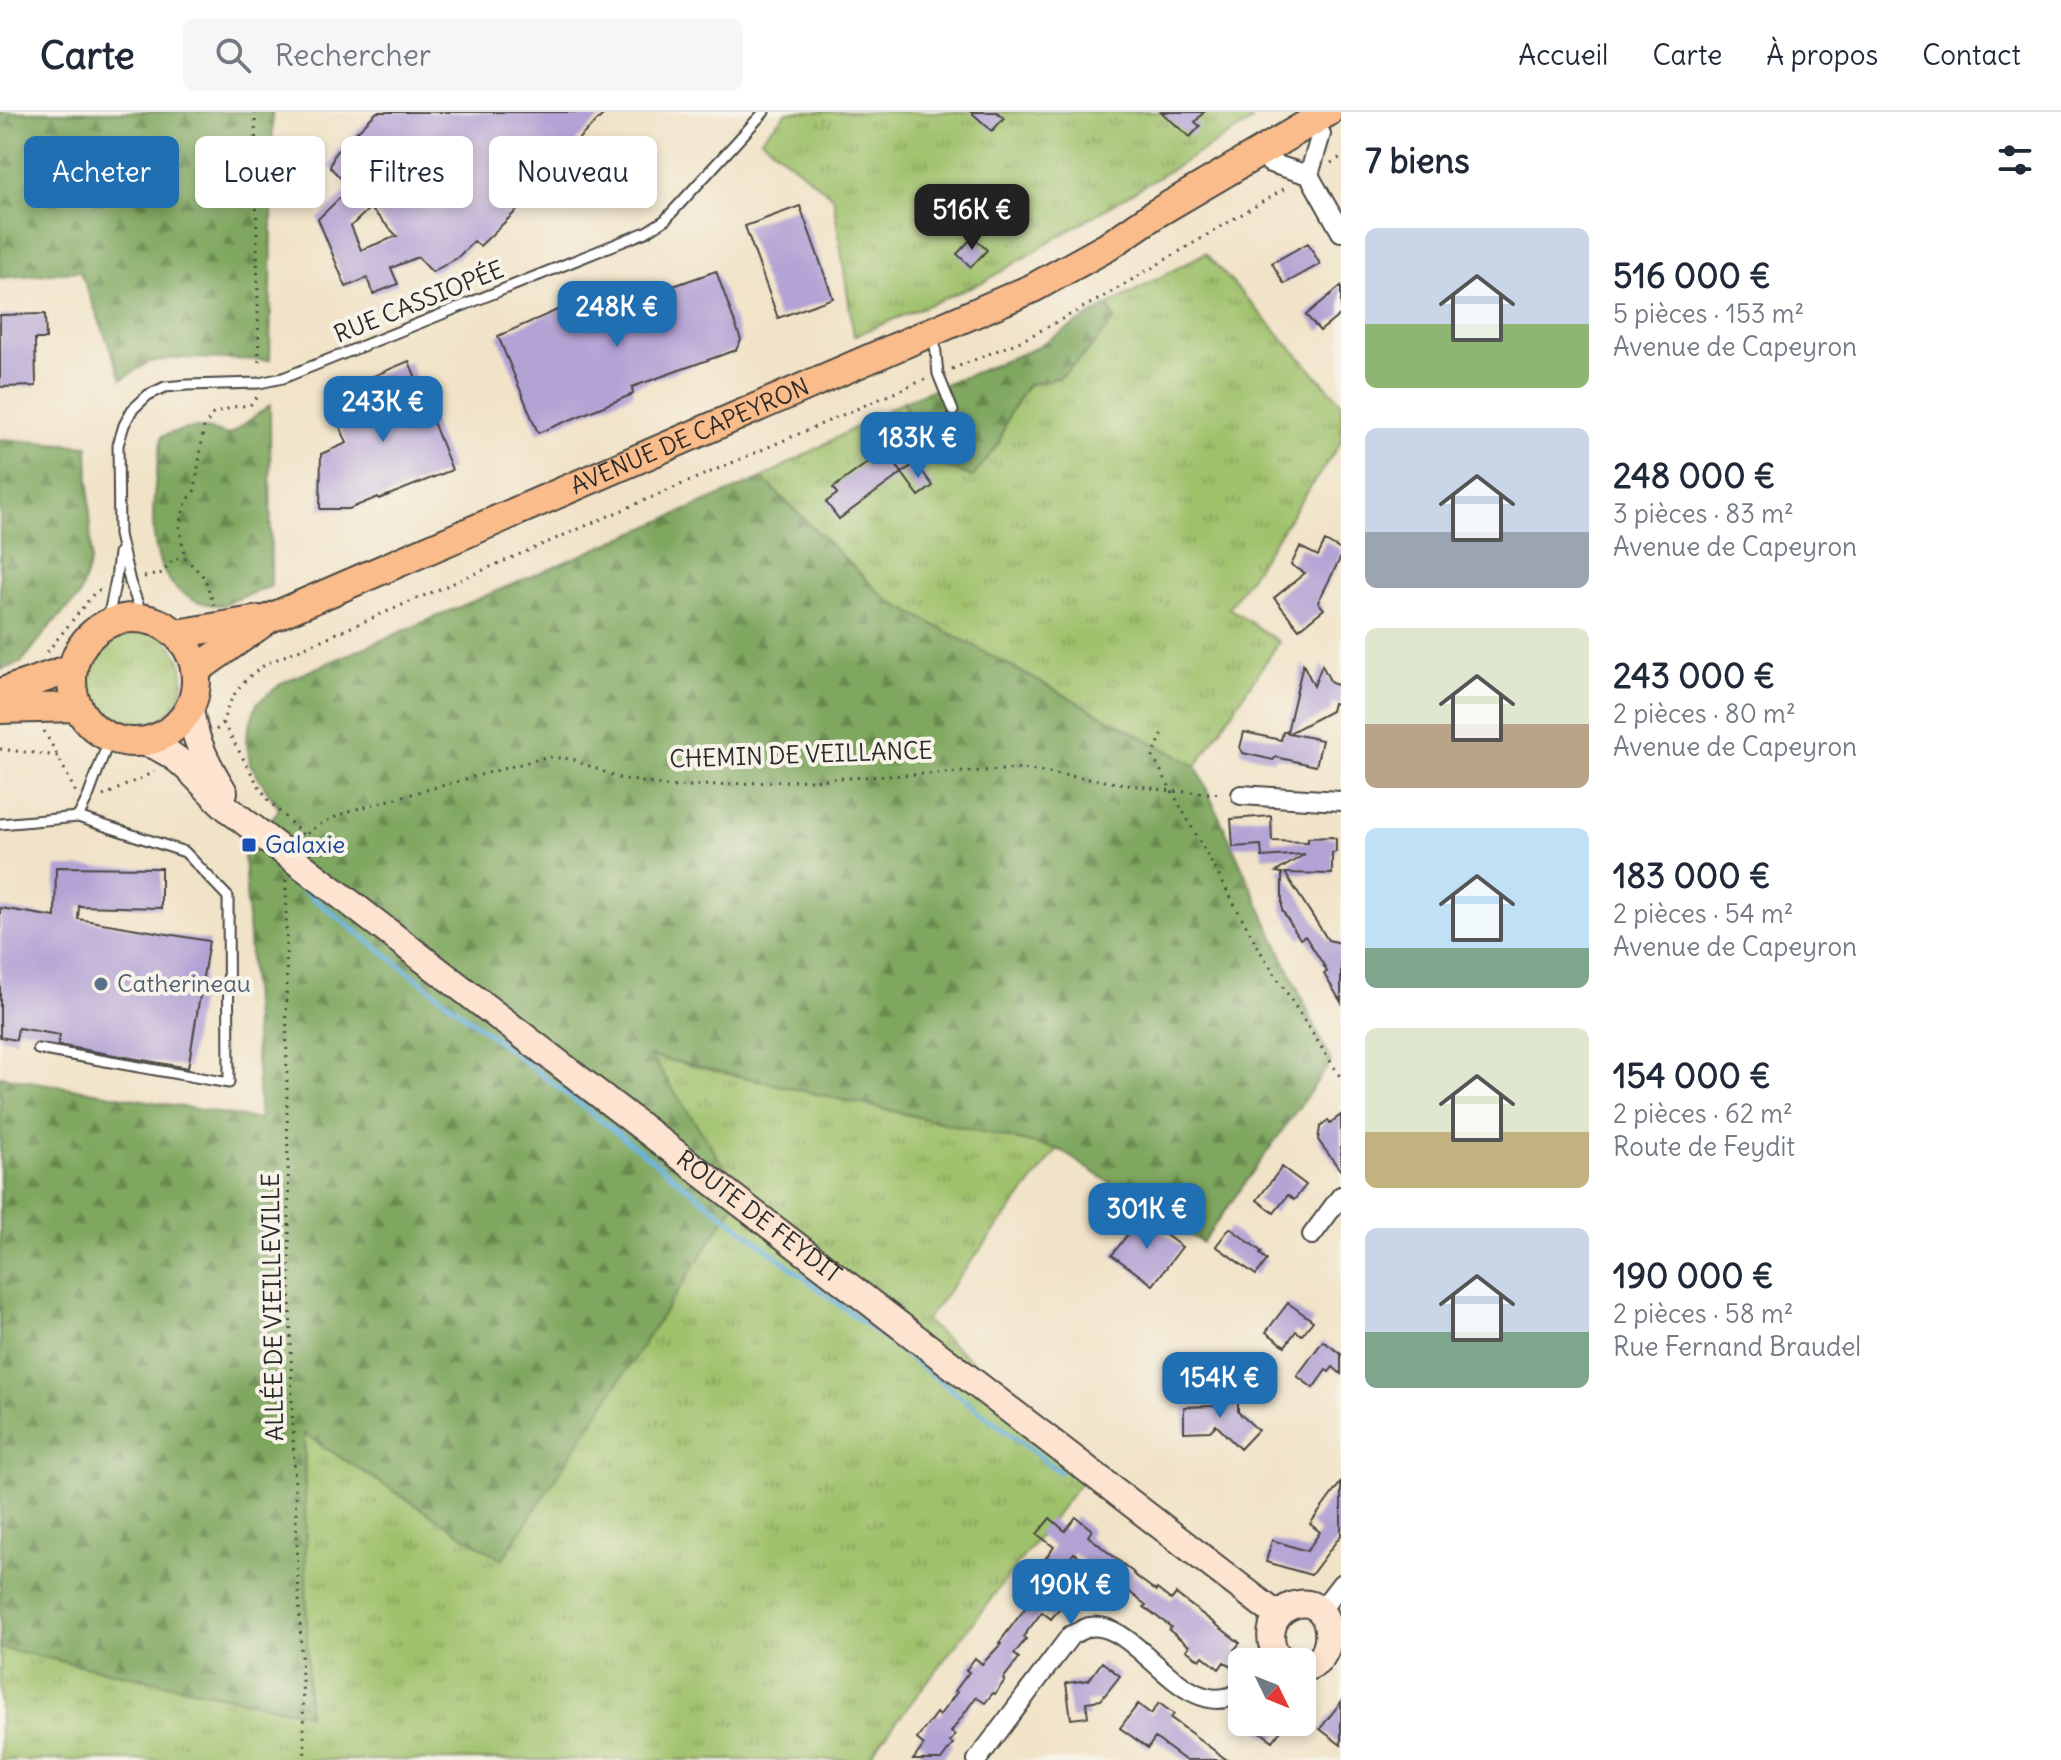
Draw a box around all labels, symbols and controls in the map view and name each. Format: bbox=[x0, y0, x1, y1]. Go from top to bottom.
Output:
search box bbox=[183, 19, 743, 91]
text: Carte bbox=[40, 32, 135, 79]
icon: search bbox=[211, 33, 255, 77]
text: Rechercher bbox=[275, 36, 431, 74]
text: Accueil bbox=[1518, 37, 1608, 73]
text: Carte bbox=[1652, 37, 1722, 73]
text: À propos bbox=[1766, 37, 1878, 73]
text: Contact bbox=[1922, 37, 2021, 73]
chip: Acheter bbox=[24, 136, 179, 208]
chip: Louer bbox=[195, 136, 325, 208]
chip: Filtres bbox=[341, 136, 473, 208]
chip: Nouveau bbox=[489, 136, 657, 208]
icon: filters bbox=[1993, 138, 2037, 182]
text: 7 biens bbox=[1365, 139, 1470, 182]
pin: 516K € bbox=[907, 184, 1037, 252]
text: 516K € bbox=[932, 193, 1012, 226]
street label: RUE CASSIOPÉE bbox=[329, 253, 508, 349]
text: 516 000 € bbox=[1613, 254, 1771, 297]
icon: home bbox=[1429, 260, 1525, 356]
pin: 248K € bbox=[552, 281, 682, 349]
text: 248K € bbox=[576, 290, 658, 323]
text: 5 pièces · 153 m² bbox=[1613, 297, 1804, 330]
text: Avenue de Capeyron bbox=[1613, 330, 1857, 363]
street label: AVENUE DE CAPEYRON bbox=[566, 371, 813, 500]
pin: 243K € bbox=[318, 376, 448, 444]
text: 243K € bbox=[342, 385, 424, 418]
pin: 183K € bbox=[853, 412, 983, 480]
text: 183K € bbox=[878, 421, 958, 454]
text: 248 000 € bbox=[1613, 454, 1776, 497]
icon: home bbox=[1429, 460, 1525, 556]
text: 3 pièces · 83 m² bbox=[1613, 497, 1794, 530]
text: Avenue de Capeyron bbox=[1613, 530, 1857, 563]
text: 243 000 € bbox=[1613, 654, 1775, 697]
icon: home bbox=[1429, 660, 1525, 756]
text: 2 pièces · 80 m² bbox=[1613, 697, 1796, 730]
text: Avenue de Capeyron bbox=[1613, 730, 1857, 763]
street label: CHEMIN DE VEILLANCE bbox=[669, 734, 933, 774]
place label: Galaxie bbox=[265, 829, 345, 859]
marker: Galaxie bbox=[240, 836, 258, 854]
text: 183 000 € bbox=[1613, 854, 1771, 897]
icon: home bbox=[1429, 860, 1525, 956]
text: 2 pièces · 54 m² bbox=[1613, 897, 1794, 930]
text: Avenue de Capeyron bbox=[1613, 930, 1857, 963]
place label: Catherineau bbox=[117, 968, 251, 998]
marker: Catherineau bbox=[92, 975, 110, 993]
text: 154 000 € bbox=[1613, 1054, 1771, 1097]
icon: home bbox=[1429, 1060, 1525, 1156]
text: 2 pièces · 62 m² bbox=[1613, 1097, 1793, 1130]
text: Route de Feydit bbox=[1613, 1130, 1795, 1163]
street label: ROUTE DE FEYDIT bbox=[671, 1143, 848, 1289]
street label: ALLÉE DE VIEILLEVILLE bbox=[255, 1173, 289, 1441]
pin: 301K € bbox=[1082, 1183, 1212, 1251]
text: 301K € bbox=[1106, 1192, 1188, 1225]
text: 190 000 € bbox=[1613, 1254, 1774, 1297]
icon: home bbox=[1429, 1260, 1525, 1356]
text: 2 pièces · 58 m² bbox=[1613, 1297, 1794, 1330]
text: Rue Fernand Braudel bbox=[1613, 1330, 1861, 1363]
pin: 154K € bbox=[1155, 1352, 1285, 1420]
text: 154K € bbox=[1180, 1361, 1260, 1394]
pin: 190K € bbox=[1006, 1559, 1136, 1627]
text: 190K € bbox=[1030, 1568, 1112, 1601]
north arrow bbox=[1228, 1648, 1316, 1736]
map controls bbox=[1228, 1648, 1316, 1736]

